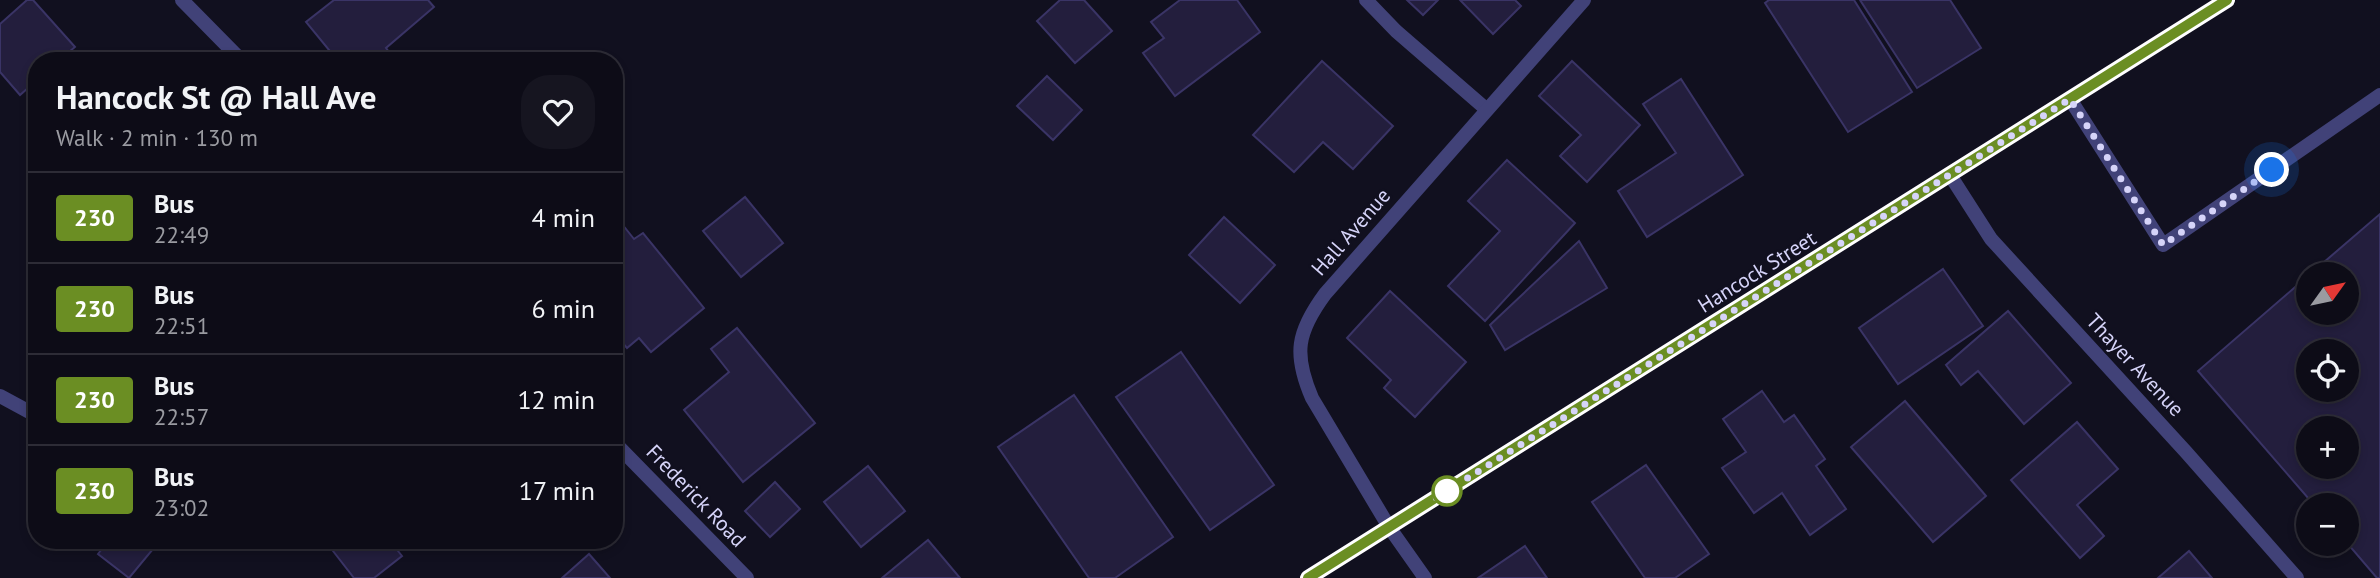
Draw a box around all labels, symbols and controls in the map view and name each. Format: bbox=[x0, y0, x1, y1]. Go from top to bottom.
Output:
text: Hancock St @ Hall Ave bbox=[56, 75, 377, 118]
button: heart bbox=[521, 75, 595, 149]
text: Walk · 2 min · 130 m bbox=[56, 123, 258, 152]
your location bbox=[2254, 152, 2289, 187]
street label: Hall Avenue bbox=[1305, 182, 1396, 281]
text: Bus bbox=[154, 187, 194, 220]
text: 4 min bbox=[532, 201, 595, 234]
text: 230 bbox=[74, 202, 115, 233]
text: 22:49 bbox=[154, 220, 209, 249]
street label: Hancock Street bbox=[1693, 225, 1821, 319]
north arrow bbox=[2296, 262, 2359, 326]
map controls bbox=[2296, 262, 2359, 556]
text: Bus bbox=[154, 278, 194, 311]
text: 6 min bbox=[532, 292, 595, 325]
text: 230 bbox=[74, 293, 115, 324]
street label: Thayer Avenue bbox=[2081, 307, 2190, 422]
text: 22:51 bbox=[154, 311, 209, 340]
button: locate bbox=[2296, 339, 2359, 402]
text: Bus bbox=[154, 369, 194, 402]
text: 12 min bbox=[517, 383, 595, 416]
text: 230 bbox=[74, 384, 115, 415]
text: 22:57 bbox=[154, 402, 209, 431]
button: + bbox=[2296, 416, 2359, 479]
street label: Frederick Road bbox=[641, 439, 752, 553]
text: Bus bbox=[154, 460, 194, 493]
text: 17 min bbox=[519, 474, 595, 507]
text: 230 bbox=[74, 475, 115, 506]
unlabelled marker bbox=[1432, 476, 1462, 506]
text: 23:02 bbox=[154, 493, 209, 522]
button: − bbox=[2296, 493, 2359, 556]

